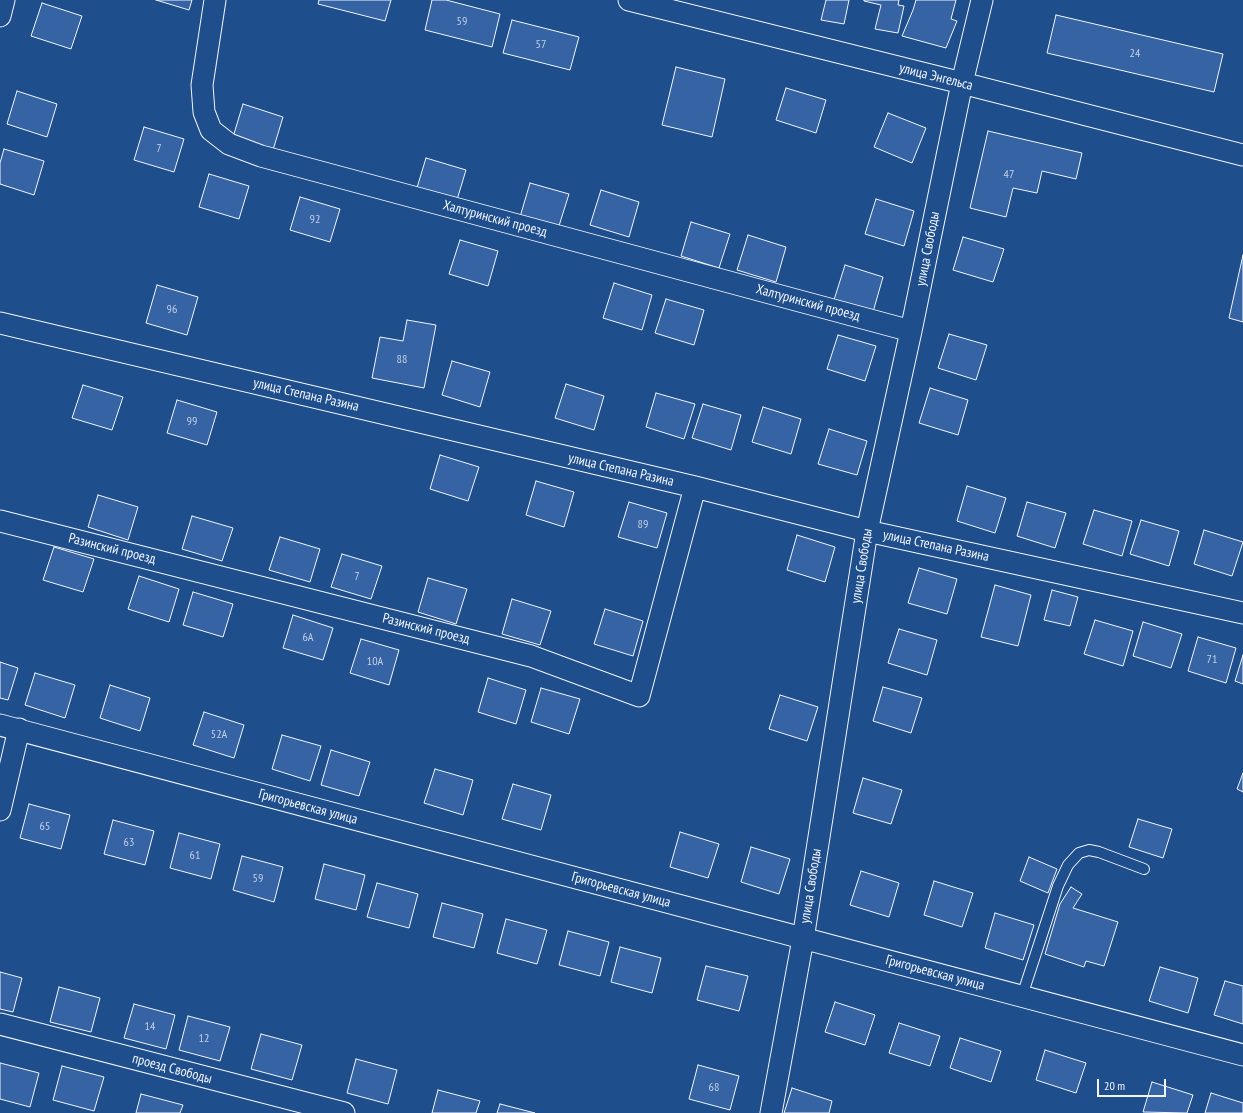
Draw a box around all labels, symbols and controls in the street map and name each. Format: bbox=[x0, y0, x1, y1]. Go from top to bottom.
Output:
house number: 59 bbox=[457, 15, 467, 29]
house number: 57 bbox=[536, 38, 546, 52]
house number: 24 bbox=[1130, 47, 1140, 61]
street label: улица Энгельса bbox=[897, 60, 975, 94]
house number: 7 bbox=[156, 142, 162, 156]
house number: 47 bbox=[1004, 168, 1014, 182]
street label: Халтуринский проезд bbox=[441, 197, 549, 241]
street label: улица Свободы bbox=[913, 210, 943, 288]
house number: 92 bbox=[310, 213, 320, 227]
street label: Халтуринский проезд bbox=[754, 281, 862, 325]
house number: 96 bbox=[167, 303, 177, 317]
house number: 88 bbox=[397, 353, 407, 367]
street label: улица Степана Разина bbox=[251, 375, 361, 415]
house number: 99 bbox=[187, 415, 197, 429]
street label: улица Степана Разина bbox=[566, 450, 676, 490]
house number: 89 bbox=[638, 518, 648, 532]
street label: улица Свободы bbox=[848, 527, 876, 605]
street label: улица Степана Разина bbox=[881, 527, 991, 565]
street label: Разинский проезд bbox=[67, 530, 157, 568]
house number: 7 bbox=[354, 570, 360, 584]
street label: Разинский проезд bbox=[381, 610, 471, 648]
house number: 6А bbox=[302, 631, 314, 645]
house number: 71 bbox=[1207, 653, 1217, 667]
house number: 10А bbox=[367, 655, 383, 669]
house number: 52А bbox=[211, 728, 227, 742]
street label: Григорьевская улица bbox=[257, 786, 359, 828]
house number: 65 bbox=[40, 820, 50, 834]
house number: 63 bbox=[124, 836, 134, 850]
street label: улица Свободы bbox=[797, 847, 825, 925]
house number: 61 bbox=[190, 849, 200, 863]
street label: Григорьевская улица bbox=[570, 869, 672, 911]
house number: 59 bbox=[253, 872, 263, 886]
street label: Григорьевская улица bbox=[884, 952, 986, 994]
house number: 14 bbox=[145, 1020, 155, 1034]
house number: 12 bbox=[199, 1032, 209, 1046]
street label: проезд Свободы bbox=[130, 1050, 214, 1088]
scale bar bbox=[1099, 1071, 1168, 1097]
text: 20 m bbox=[1104, 1078, 1125, 1093]
house number: 68 bbox=[709, 1081, 719, 1095]

